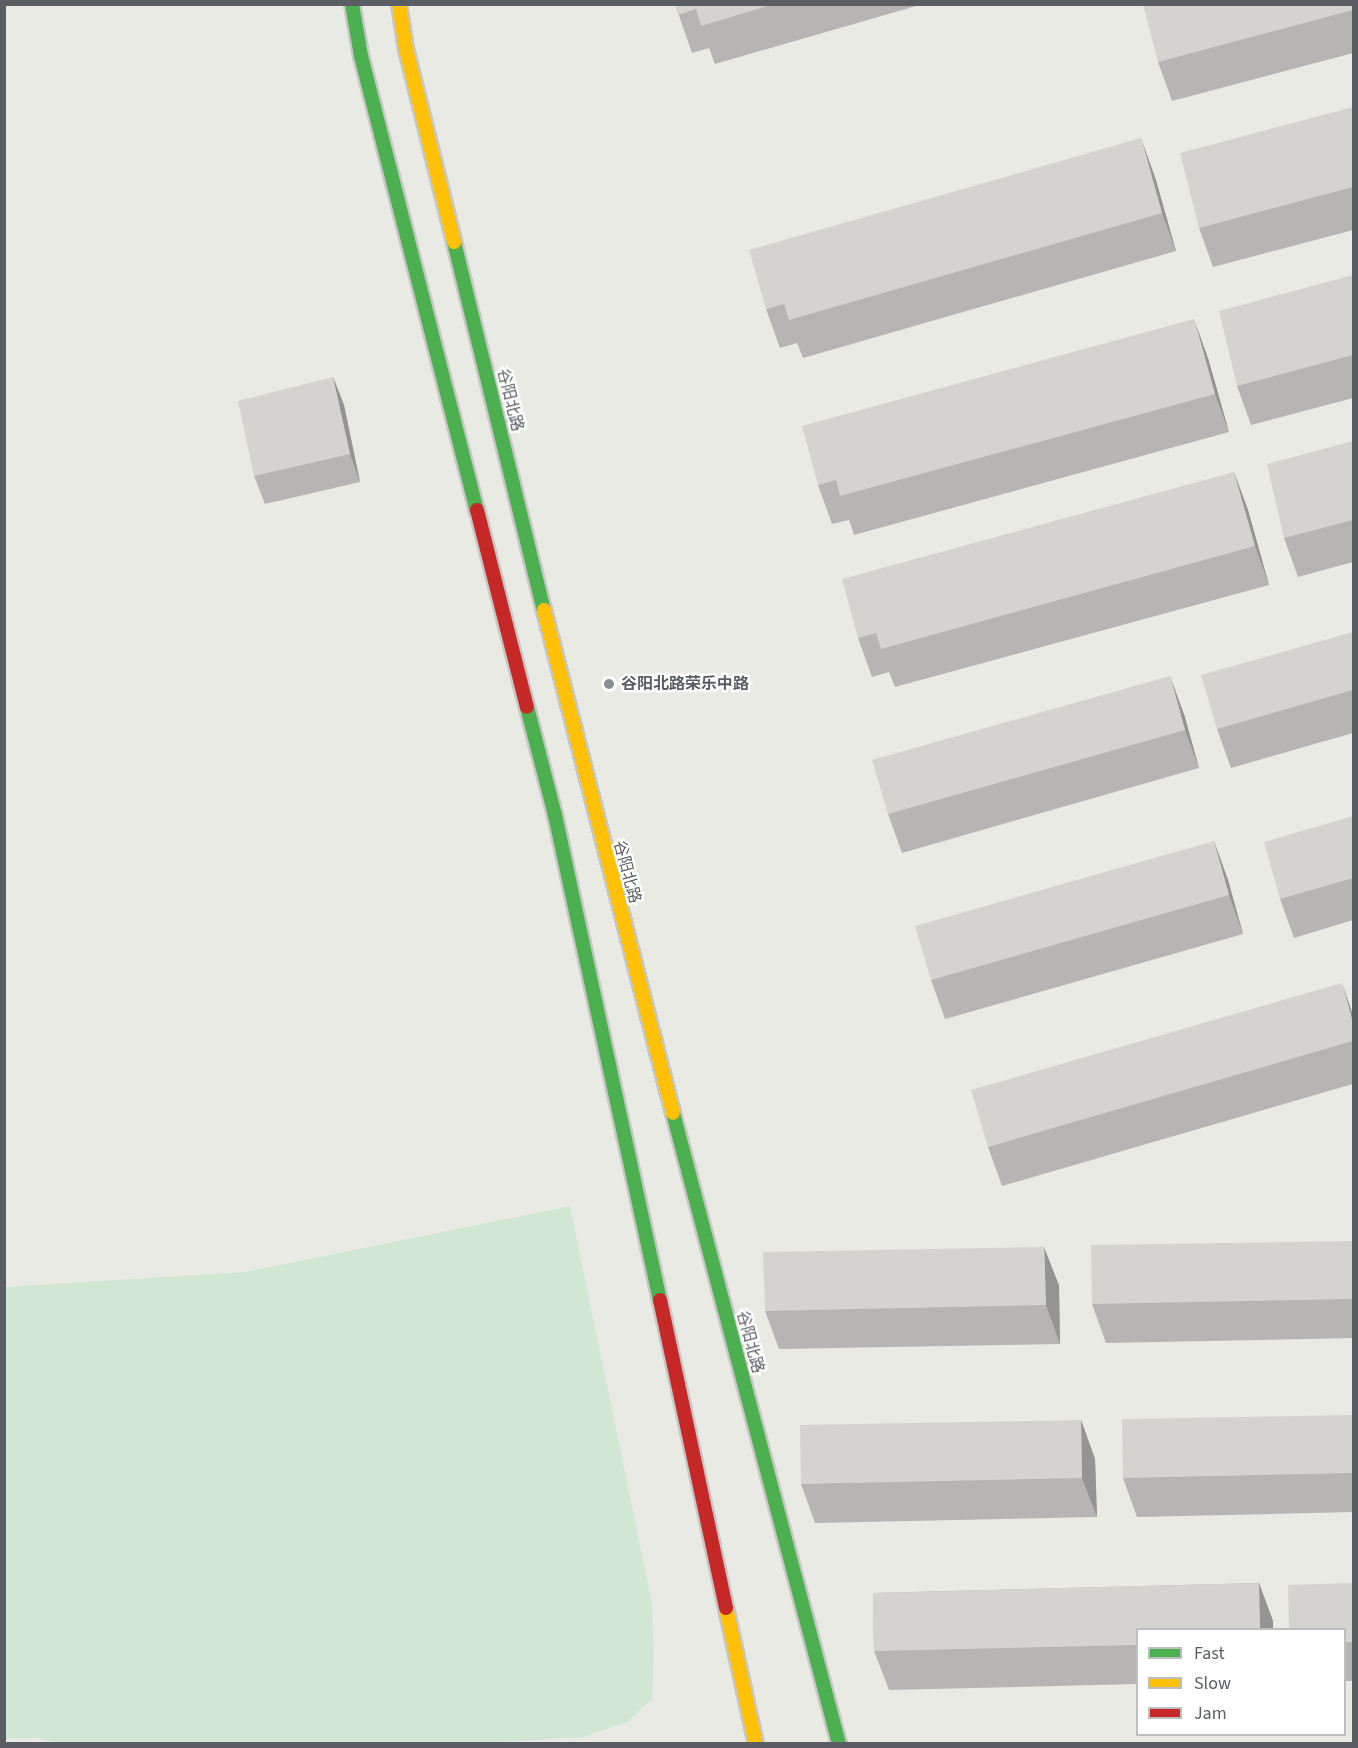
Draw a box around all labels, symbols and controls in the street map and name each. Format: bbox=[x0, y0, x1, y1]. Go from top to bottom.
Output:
street label: 谷阳北路 bbox=[493, 367, 527, 433]
place label: 谷阳北路荣乐中路 bbox=[621, 674, 749, 694]
marker: 谷阳北路荣乐中路 bbox=[602, 677, 616, 691]
street label: 谷阳北路 bbox=[609, 839, 645, 905]
street label: 谷阳北路 bbox=[732, 1309, 768, 1375]
legend bbox=[1136, 1628, 1346, 1736]
text: Fast bbox=[1194, 1641, 1225, 1666]
text: Slow bbox=[1194, 1671, 1231, 1696]
text: Jam bbox=[1194, 1701, 1227, 1726]

